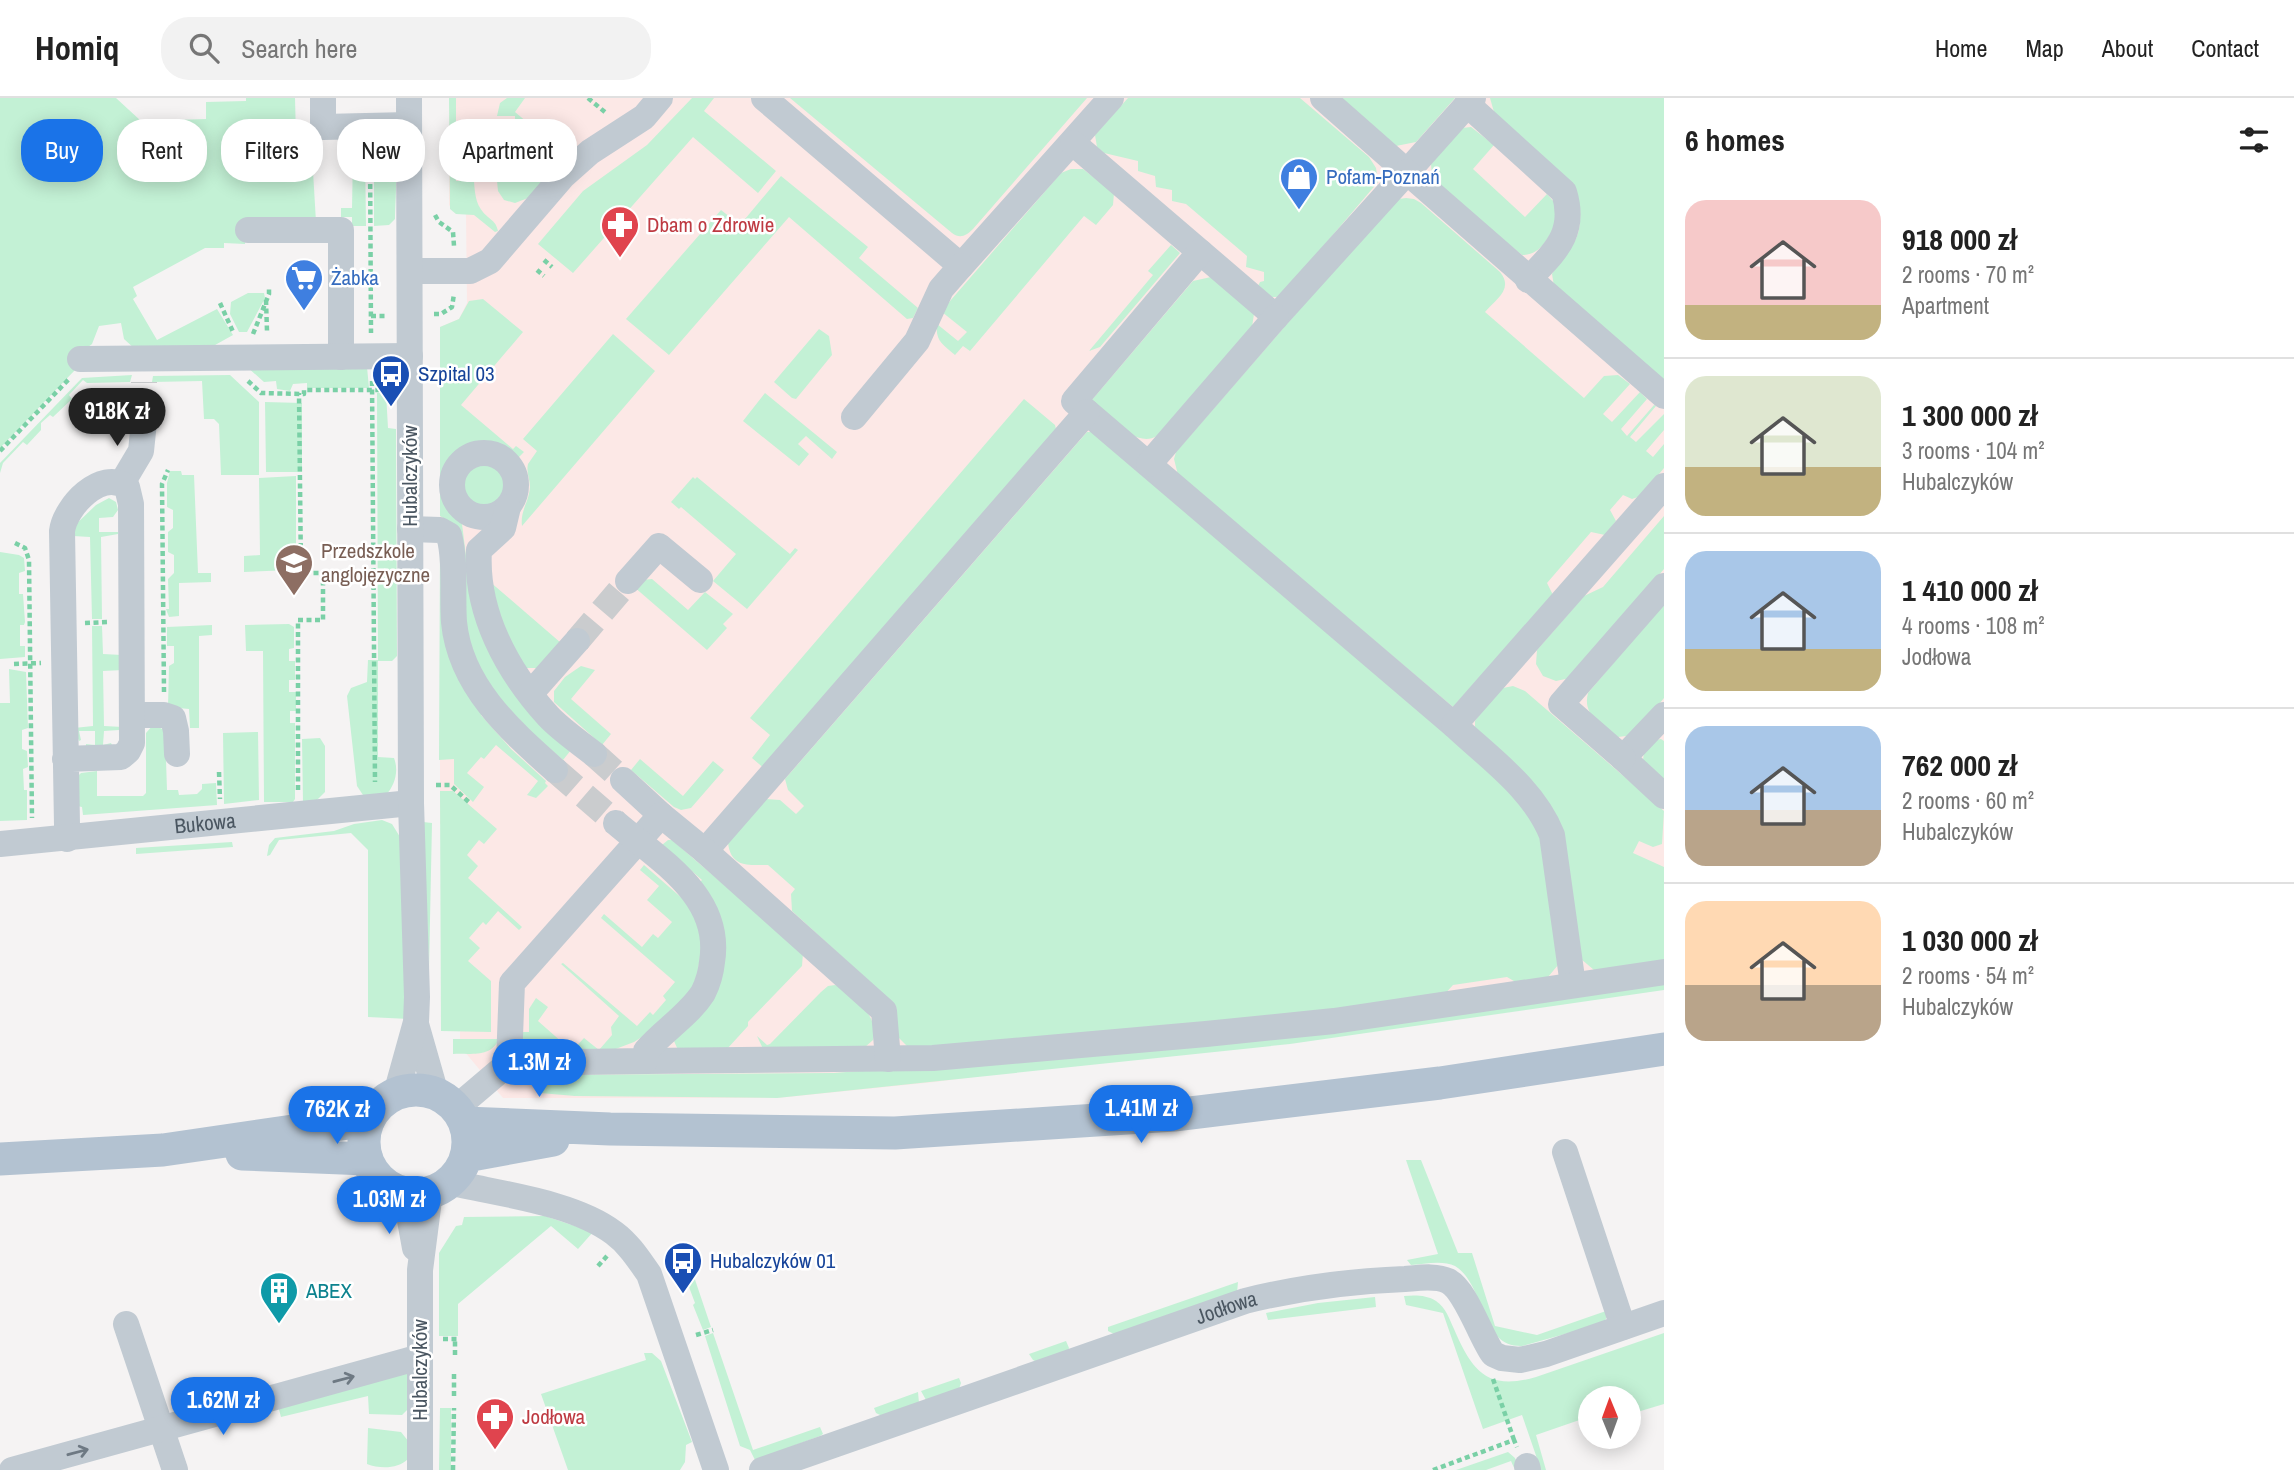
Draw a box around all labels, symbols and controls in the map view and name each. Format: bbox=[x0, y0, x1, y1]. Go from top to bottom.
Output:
search box bbox=[161, 17, 651, 80]
text: Homiq bbox=[35, 26, 119, 70]
icon: search bbox=[185, 29, 223, 67]
text: Search here bbox=[241, 31, 357, 66]
text: Home bbox=[1935, 32, 1987, 64]
text: Map bbox=[2025, 32, 2064, 64]
text: About bbox=[2102, 32, 2153, 64]
text: Contact bbox=[2191, 32, 2259, 64]
chip: Buy bbox=[21, 119, 103, 182]
chip: Rent bbox=[117, 119, 207, 182]
chip: Filters bbox=[221, 119, 323, 182]
chip: New bbox=[337, 119, 425, 182]
chip: Apartment bbox=[439, 119, 577, 182]
text: 6 homes bbox=[1685, 120, 1785, 160]
icon: filters bbox=[2235, 121, 2273, 159]
shop icon: Pofam-Poznań bbox=[1278, 156, 1320, 211]
place label: Pofam-Poznań bbox=[1326, 162, 1440, 191]
pharmacy icon: Dbam o Zdrowie bbox=[599, 204, 641, 259]
place label: Dbam o Zdrowie bbox=[647, 210, 774, 239]
text: 918 000 zł bbox=[1902, 219, 2017, 259]
icon: home bbox=[1741, 228, 1825, 312]
supermarket icon: Żabka bbox=[283, 257, 325, 312]
text: 2 rooms · 70 m² bbox=[1902, 259, 2034, 290]
place label: Żabka bbox=[331, 263, 379, 292]
text: Apartment bbox=[1902, 290, 1989, 321]
bus stop icon: Szpital 03 bbox=[370, 353, 412, 408]
place label: Szpital 03 bbox=[418, 359, 495, 388]
pin: 918K zł bbox=[52, 388, 182, 448]
text: 918K zł bbox=[85, 395, 150, 426]
text: 1 300 000 zł bbox=[1902, 395, 2037, 435]
icon: home bbox=[1741, 404, 1825, 488]
street label: Hubalczyków bbox=[395, 425, 424, 527]
text: 3 rooms · 104 m² bbox=[1902, 435, 2045, 466]
text: Hubalczyków bbox=[1902, 466, 2013, 497]
place label: Przedszkole anglojęzyczne bbox=[321, 536, 430, 589]
school or university icon: Przedszkole anglojęzyczne bbox=[273, 542, 315, 597]
text: 1 410 000 zł bbox=[1902, 570, 2037, 610]
icon: home bbox=[1741, 579, 1825, 663]
text: 4 rooms · 108 m² bbox=[1902, 610, 2045, 641]
text: Jodłowa bbox=[1902, 641, 1971, 672]
text: 762 000 zł bbox=[1902, 745, 2017, 785]
icon: home bbox=[1741, 754, 1825, 838]
text: 2 rooms · 60 m² bbox=[1902, 785, 2034, 816]
street label: Bukowa bbox=[173, 806, 237, 841]
text: Hubalczyków bbox=[1902, 816, 2013, 847]
text: 1 030 000 zł bbox=[1902, 920, 2037, 960]
icon: home bbox=[1741, 929, 1825, 1013]
text: 2 rooms · 54 m² bbox=[1902, 960, 2034, 991]
text: Hubalczyków bbox=[1902, 991, 2013, 1022]
pin: 1.3M zł bbox=[474, 1040, 604, 1099]
text: 1.3M zł bbox=[508, 1046, 570, 1077]
pin: 762K zł bbox=[272, 1086, 402, 1146]
pin: 1.41M zł bbox=[1069, 1086, 1213, 1145]
text: 1.41M zł bbox=[1105, 1092, 1177, 1123]
text: 762K zł bbox=[305, 1093, 370, 1124]
pin: 1.03M zł bbox=[317, 1176, 461, 1236]
text: 1.03M zł bbox=[353, 1183, 425, 1214]
bus stop icon: Hubalczyków 01 bbox=[662, 1240, 704, 1295]
place label: Hubalczyków 01 bbox=[710, 1246, 836, 1275]
building icon: ABEX bbox=[258, 1270, 300, 1325]
place label: ABEX bbox=[305, 1276, 352, 1305]
street label: Jodłowa bbox=[1192, 1284, 1260, 1331]
street label: Hubalczyków bbox=[405, 1319, 434, 1421]
one-way arrow bbox=[332, 1372, 355, 1385]
pin: 1.62M zł bbox=[151, 1378, 295, 1437]
text: 1.62M zł bbox=[187, 1384, 259, 1415]
north arrow bbox=[1578, 1386, 1642, 1449]
map controls bbox=[1578, 1386, 1641, 1449]
pharmacy icon: Jodłowa bbox=[474, 1396, 516, 1451]
place label: Jodłowa bbox=[522, 1402, 586, 1431]
one-way arrow bbox=[66, 1445, 88, 1458]

